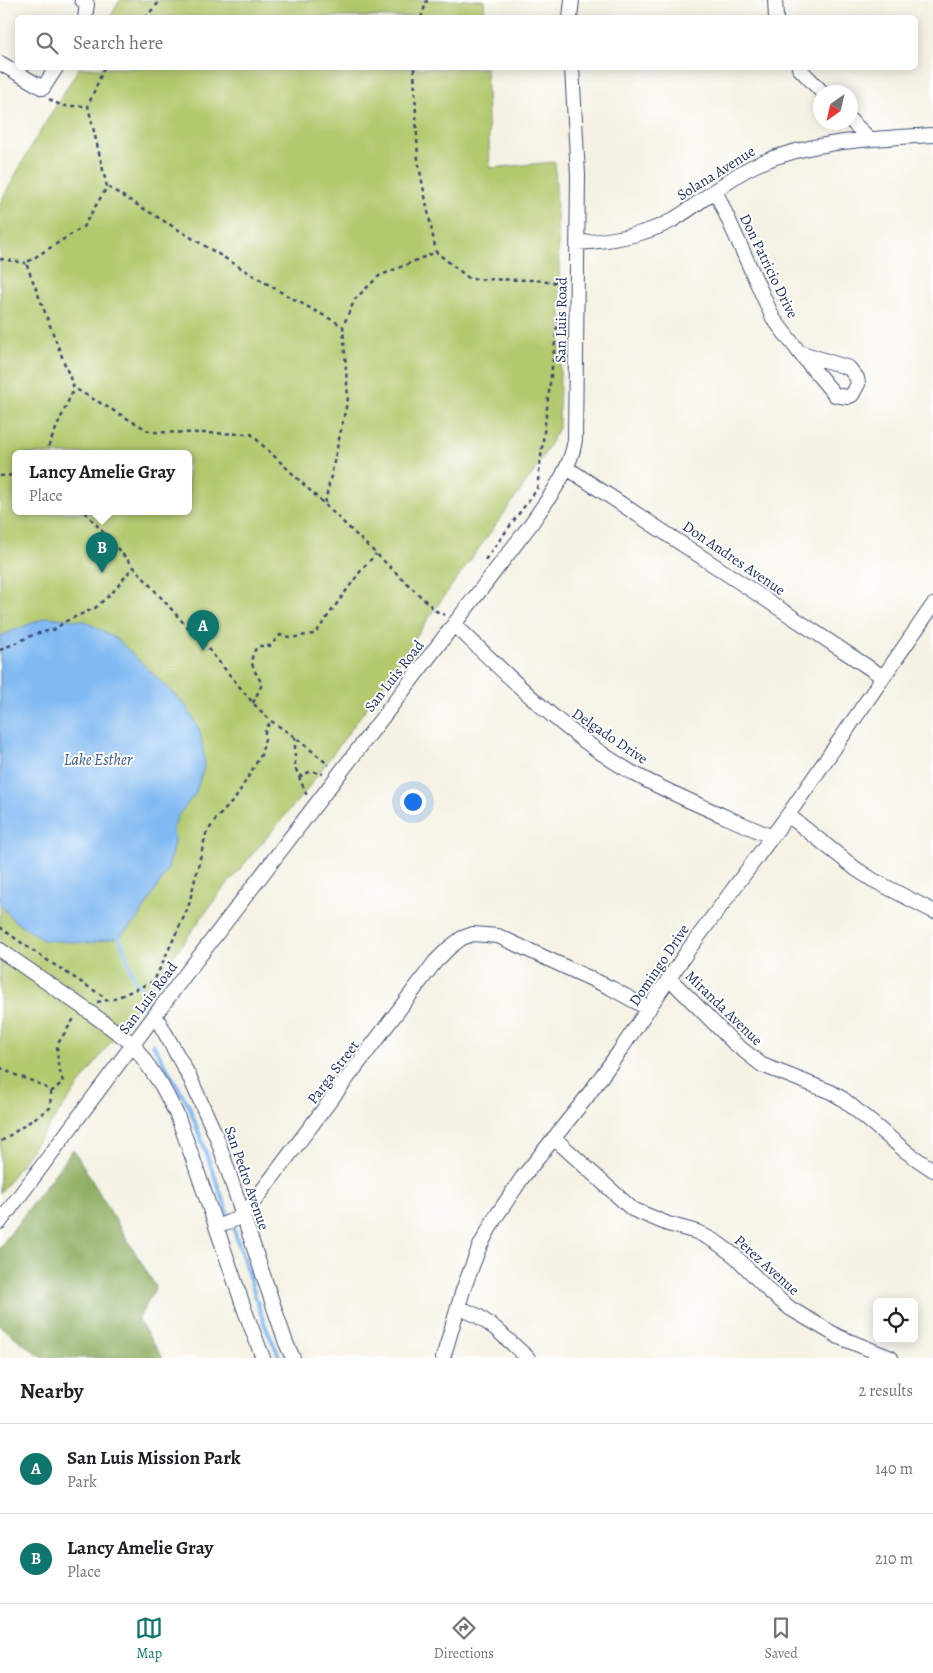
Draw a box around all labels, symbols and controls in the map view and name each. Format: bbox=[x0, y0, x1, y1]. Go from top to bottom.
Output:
search box bbox=[15, 15, 918, 70]
icon: search bbox=[33, 29, 61, 57]
text: Search here bbox=[73, 30, 163, 56]
north arrow bbox=[813, 85, 858, 130]
street label: Solana Avenue bbox=[673, 141, 759, 205]
street label: Don Patricio Drive bbox=[735, 210, 803, 322]
street label: San Luis Road bbox=[550, 276, 572, 363]
popup bbox=[12, 450, 192, 515]
text: Lancy Amelie Gray bbox=[29, 459, 175, 485]
text: Place bbox=[29, 485, 63, 507]
street label: Don Andres Avenue bbox=[679, 516, 790, 600]
pin: B bbox=[86, 532, 118, 573]
pin: A bbox=[187, 610, 219, 651]
street label: San Luis Road bbox=[360, 635, 429, 716]
street label: Delgado Drive bbox=[568, 703, 652, 769]
water label: Lake Esther bbox=[64, 749, 133, 771]
your location bbox=[400, 789, 426, 815]
street label: Domingo Drive bbox=[624, 920, 694, 1010]
street label: San Luis Road bbox=[114, 957, 182, 1038]
street label: Miranda Avenue bbox=[681, 966, 767, 1050]
street label: Parga Street bbox=[302, 1036, 364, 1108]
street label: San Pedro Avenue bbox=[220, 1123, 274, 1233]
street label: Perez Avenue bbox=[730, 1230, 804, 1300]
map controls bbox=[873, 1298, 918, 1343]
button: locate bbox=[873, 1298, 918, 1343]
text: Nearby bbox=[20, 1377, 83, 1405]
text: 2 results bbox=[858, 1380, 913, 1402]
text: San Luis Mission Park bbox=[67, 1445, 241, 1471]
text: A bbox=[31, 1458, 41, 1480]
text: 140 m bbox=[875, 1458, 913, 1480]
text: Park bbox=[67, 1471, 97, 1493]
text: Lancy Amelie Gray bbox=[67, 1535, 213, 1561]
text: B bbox=[31, 1548, 41, 1570]
text: 210 m bbox=[875, 1548, 913, 1570]
text: Place bbox=[67, 1561, 101, 1583]
tab: Map bbox=[135, 1614, 163, 1663]
tab: Directions bbox=[434, 1614, 494, 1663]
tab: Saved bbox=[765, 1614, 798, 1663]

